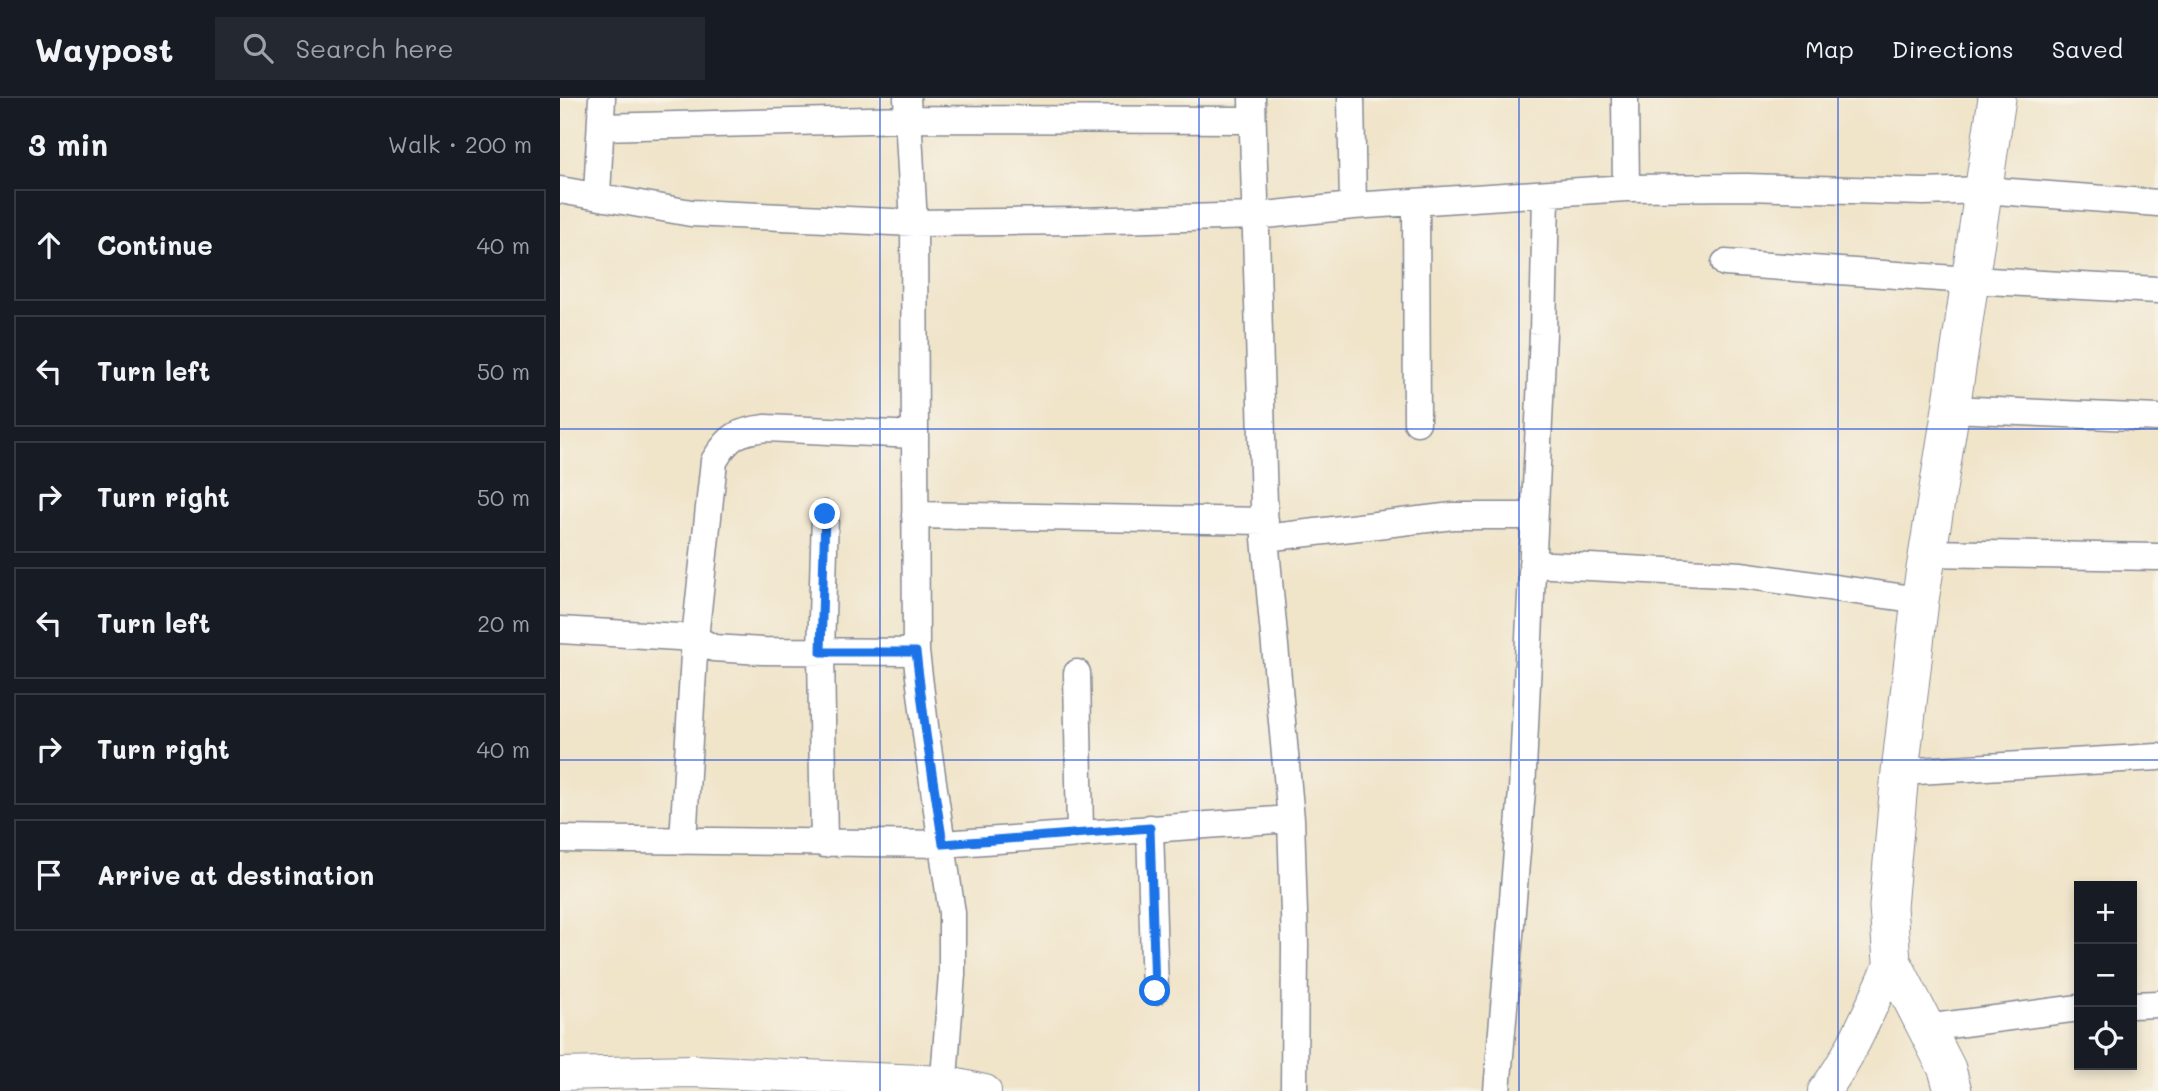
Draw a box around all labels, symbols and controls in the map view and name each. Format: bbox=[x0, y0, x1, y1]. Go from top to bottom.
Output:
search box bbox=[215, 17, 705, 80]
text: Waypost bbox=[35, 27, 173, 70]
icon: search bbox=[239, 29, 277, 67]
text: Search here bbox=[295, 31, 454, 65]
text: Map bbox=[1805, 33, 1854, 64]
text: Directions bbox=[1892, 33, 2014, 64]
text: Saved bbox=[2052, 33, 2123, 64]
text: 3 min bbox=[28, 124, 108, 164]
text: Walk · 200 m bbox=[388, 129, 532, 159]
icon: ahead bbox=[30, 226, 68, 264]
text: Continue bbox=[97, 228, 213, 262]
text: 40 m bbox=[477, 230, 530, 260]
icon: left bbox=[30, 352, 68, 390]
text: Turn left bbox=[97, 354, 210, 388]
text: 50 m bbox=[477, 356, 530, 386]
icon: right bbox=[30, 478, 68, 516]
text: Turn right bbox=[97, 480, 230, 514]
text: 50 m bbox=[477, 482, 530, 512]
route end bbox=[809, 498, 840, 529]
icon: left bbox=[30, 604, 68, 642]
text: Turn left bbox=[97, 606, 210, 640]
text: 20 m bbox=[477, 608, 530, 638]
icon: right bbox=[30, 730, 68, 768]
text: Turn right bbox=[97, 732, 230, 766]
text: 40 m bbox=[477, 734, 530, 764]
icon: arrive bbox=[30, 856, 68, 894]
text: Arrive at destination bbox=[97, 858, 374, 892]
map controls bbox=[2074, 881, 2137, 1070]
button: + bbox=[2074, 881, 2137, 944]
button: − bbox=[2074, 944, 2137, 1007]
route start bbox=[1139, 975, 1170, 1006]
button: locate bbox=[2074, 1007, 2137, 1070]

